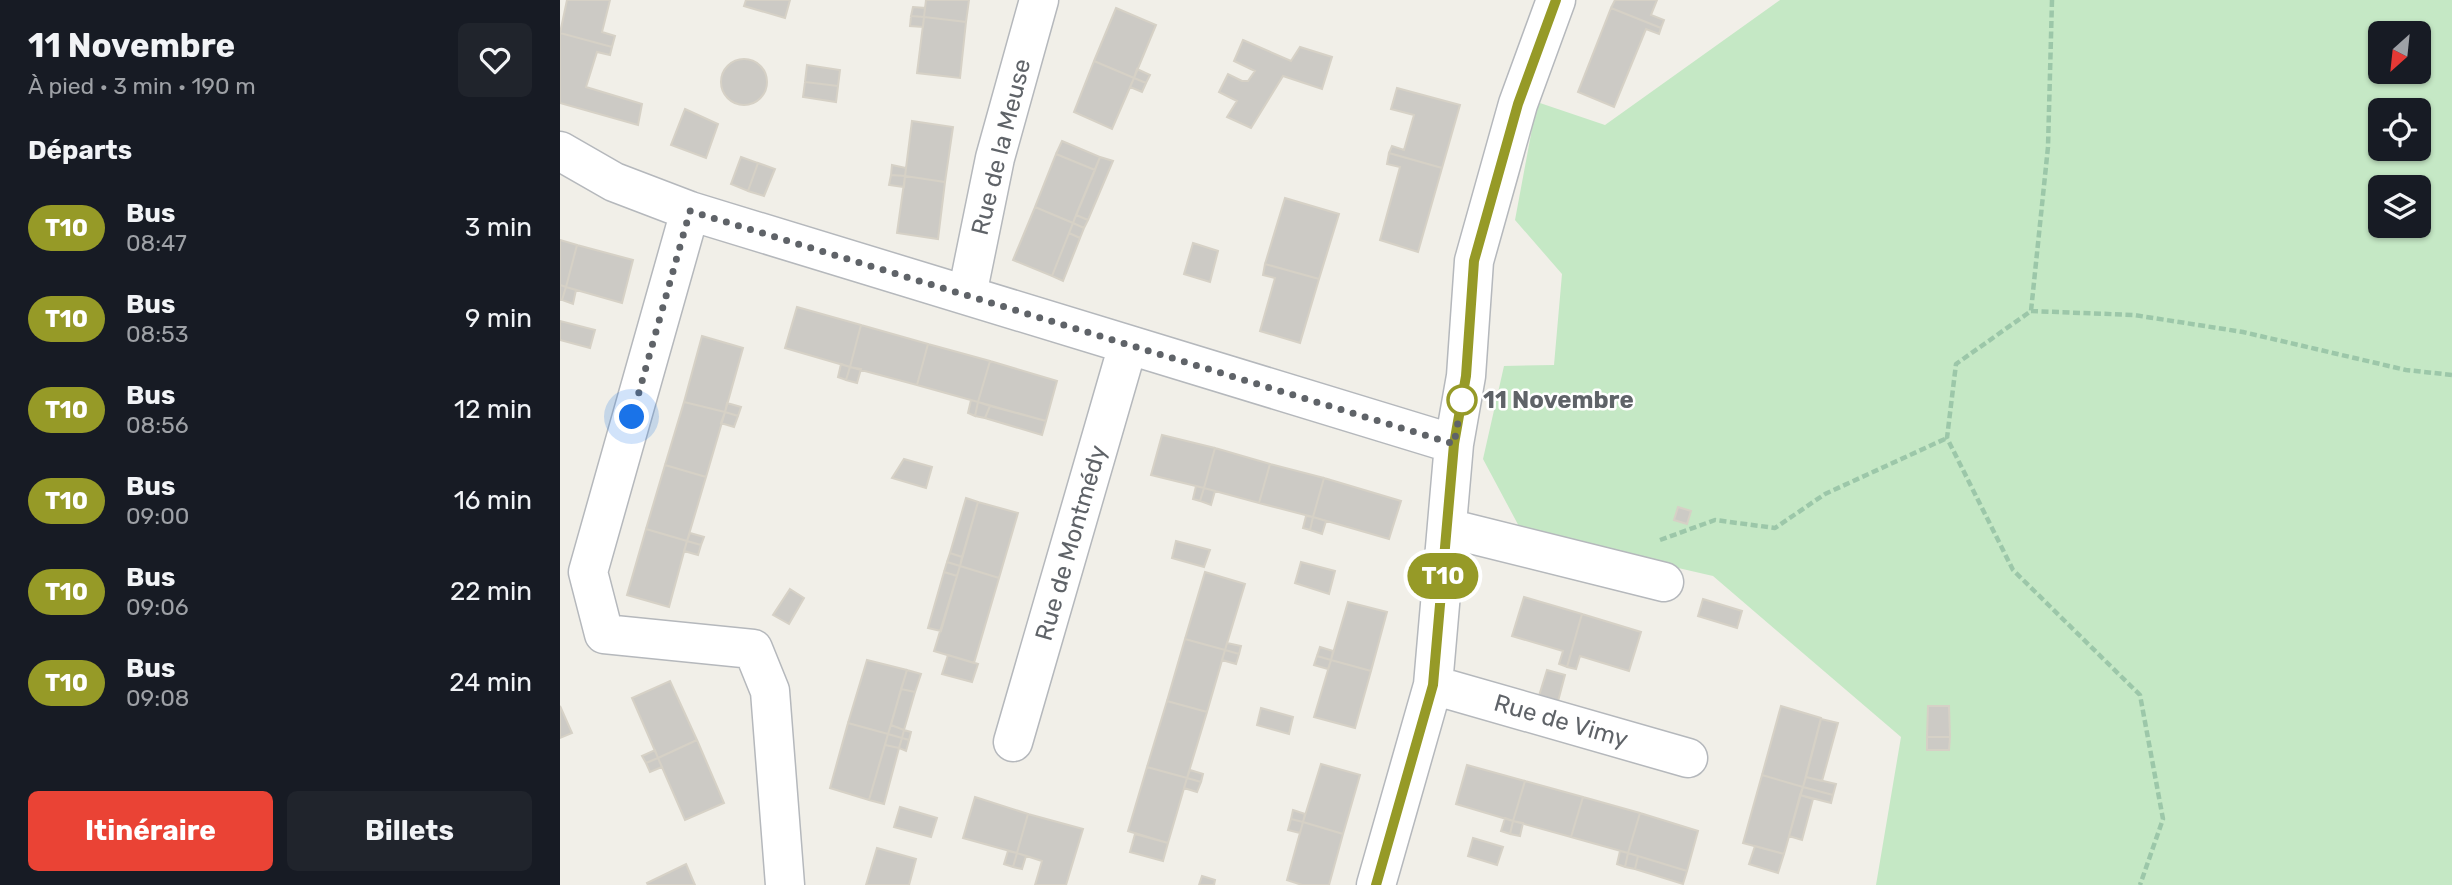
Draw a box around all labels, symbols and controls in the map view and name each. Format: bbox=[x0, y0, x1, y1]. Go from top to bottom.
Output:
north arrow bbox=[2368, 21, 2431, 84]
map controls bbox=[2368, 21, 2431, 238]
button: heart bbox=[458, 23, 532, 97]
text: 11 Novembre bbox=[28, 26, 235, 65]
street label: Rue de la Meuse bbox=[966, 56, 1036, 238]
text: À pied · 3 min · 190 m bbox=[28, 72, 256, 100]
button: locate bbox=[2368, 98, 2431, 161]
text: Départs bbox=[28, 135, 132, 166]
button: layers bbox=[2368, 175, 2431, 238]
text: Bus bbox=[126, 198, 175, 229]
text: 3 min bbox=[465, 212, 532, 243]
text: T10 bbox=[45, 214, 88, 242]
text: 08:47 bbox=[126, 229, 187, 257]
text: Bus bbox=[126, 289, 175, 320]
text: 9 min bbox=[465, 303, 532, 334]
text: T10 bbox=[45, 305, 88, 333]
text: 08:53 bbox=[126, 320, 189, 348]
text: Bus bbox=[126, 380, 175, 411]
marker: 11 Novembre bbox=[1447, 385, 1477, 415]
place label: 11 Novembre bbox=[1483, 386, 1634, 414]
text: 12 min bbox=[454, 394, 532, 425]
text: T10 bbox=[45, 396, 88, 424]
your location bbox=[614, 399, 649, 434]
text: 08:56 bbox=[126, 411, 189, 439]
street label: Rue de Montmédy bbox=[1030, 442, 1112, 644]
text: Bus bbox=[126, 471, 175, 502]
text: 16 min bbox=[454, 485, 532, 516]
text: T10 bbox=[45, 487, 88, 515]
text: 09:00 bbox=[126, 502, 189, 530]
line badge: T10 bbox=[1403, 553, 1483, 599]
text: Bus bbox=[126, 562, 175, 593]
text: T10 bbox=[1421, 562, 1465, 590]
text: 22 min bbox=[450, 576, 532, 607]
text: T10 bbox=[45, 578, 88, 606]
text: 09:06 bbox=[126, 593, 189, 621]
text: Bus bbox=[126, 653, 175, 684]
text: 24 min bbox=[449, 667, 532, 698]
text: T10 bbox=[45, 669, 88, 697]
text: 09:08 bbox=[126, 684, 189, 712]
street label: Rue de Vimy bbox=[1491, 689, 1631, 753]
button: Itinéraire bbox=[28, 791, 273, 871]
button: Billets bbox=[287, 791, 532, 871]

